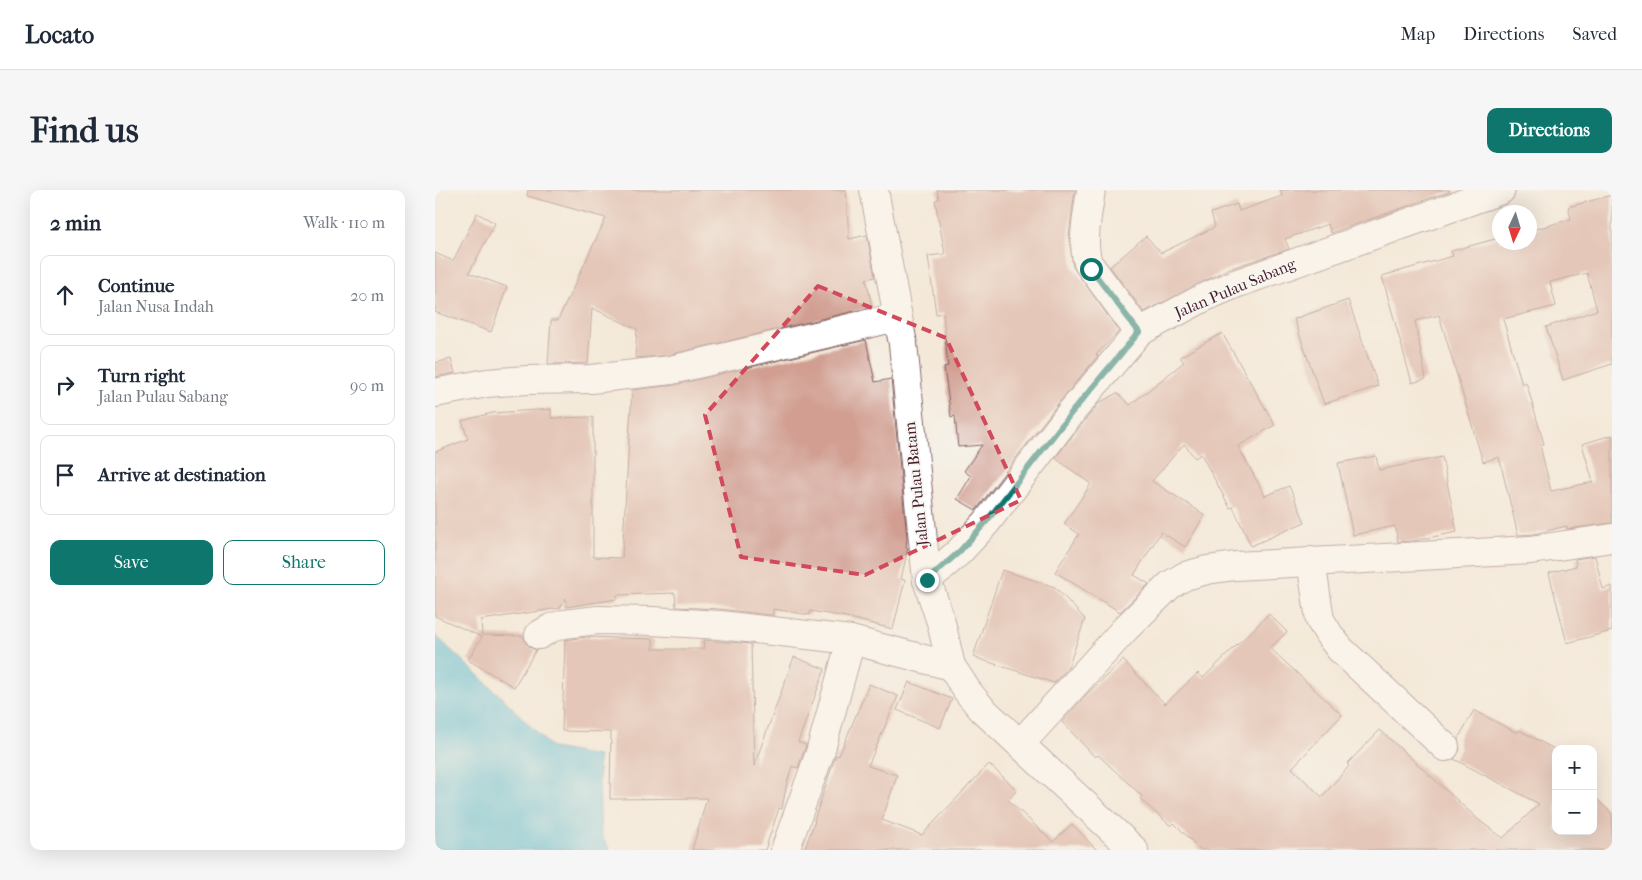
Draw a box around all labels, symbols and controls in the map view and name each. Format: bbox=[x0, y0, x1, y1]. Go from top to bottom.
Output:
text: Locato bbox=[25, 21, 94, 49]
text: Map bbox=[1401, 24, 1435, 45]
text: Directions bbox=[1463, 24, 1544, 45]
text: Saved bbox=[1572, 24, 1617, 45]
button: Directions bbox=[1487, 108, 1612, 153]
text: Find us bbox=[30, 110, 139, 151]
north arrow bbox=[1492, 205, 1537, 250]
text: 2 min bbox=[50, 211, 101, 235]
text: Walk · 110 m bbox=[303, 213, 385, 232]
street label: Jalan Pulau Sabang bbox=[1170, 254, 1299, 323]
route start bbox=[1080, 258, 1103, 281]
text: Continue bbox=[98, 275, 174, 297]
icon: ahead bbox=[51, 281, 79, 309]
text: 20 m bbox=[350, 286, 384, 305]
text: Jalan Nusa Indah bbox=[98, 297, 214, 316]
text: Turn right bbox=[98, 365, 185, 387]
icon: right bbox=[51, 371, 79, 399]
text: 90 m bbox=[350, 376, 384, 395]
text: Jalan Pulau Sabang bbox=[98, 387, 228, 406]
street label: Jalan Pulau Batam bbox=[900, 420, 932, 549]
icon: arrive bbox=[51, 461, 79, 489]
text: Arrive at destination bbox=[98, 464, 266, 486]
button: Save bbox=[50, 540, 213, 585]
button: Share bbox=[223, 540, 385, 585]
route end bbox=[916, 569, 939, 592]
map controls bbox=[1552, 745, 1597, 835]
button: + bbox=[1552, 745, 1597, 790]
button: − bbox=[1552, 790, 1597, 835]

